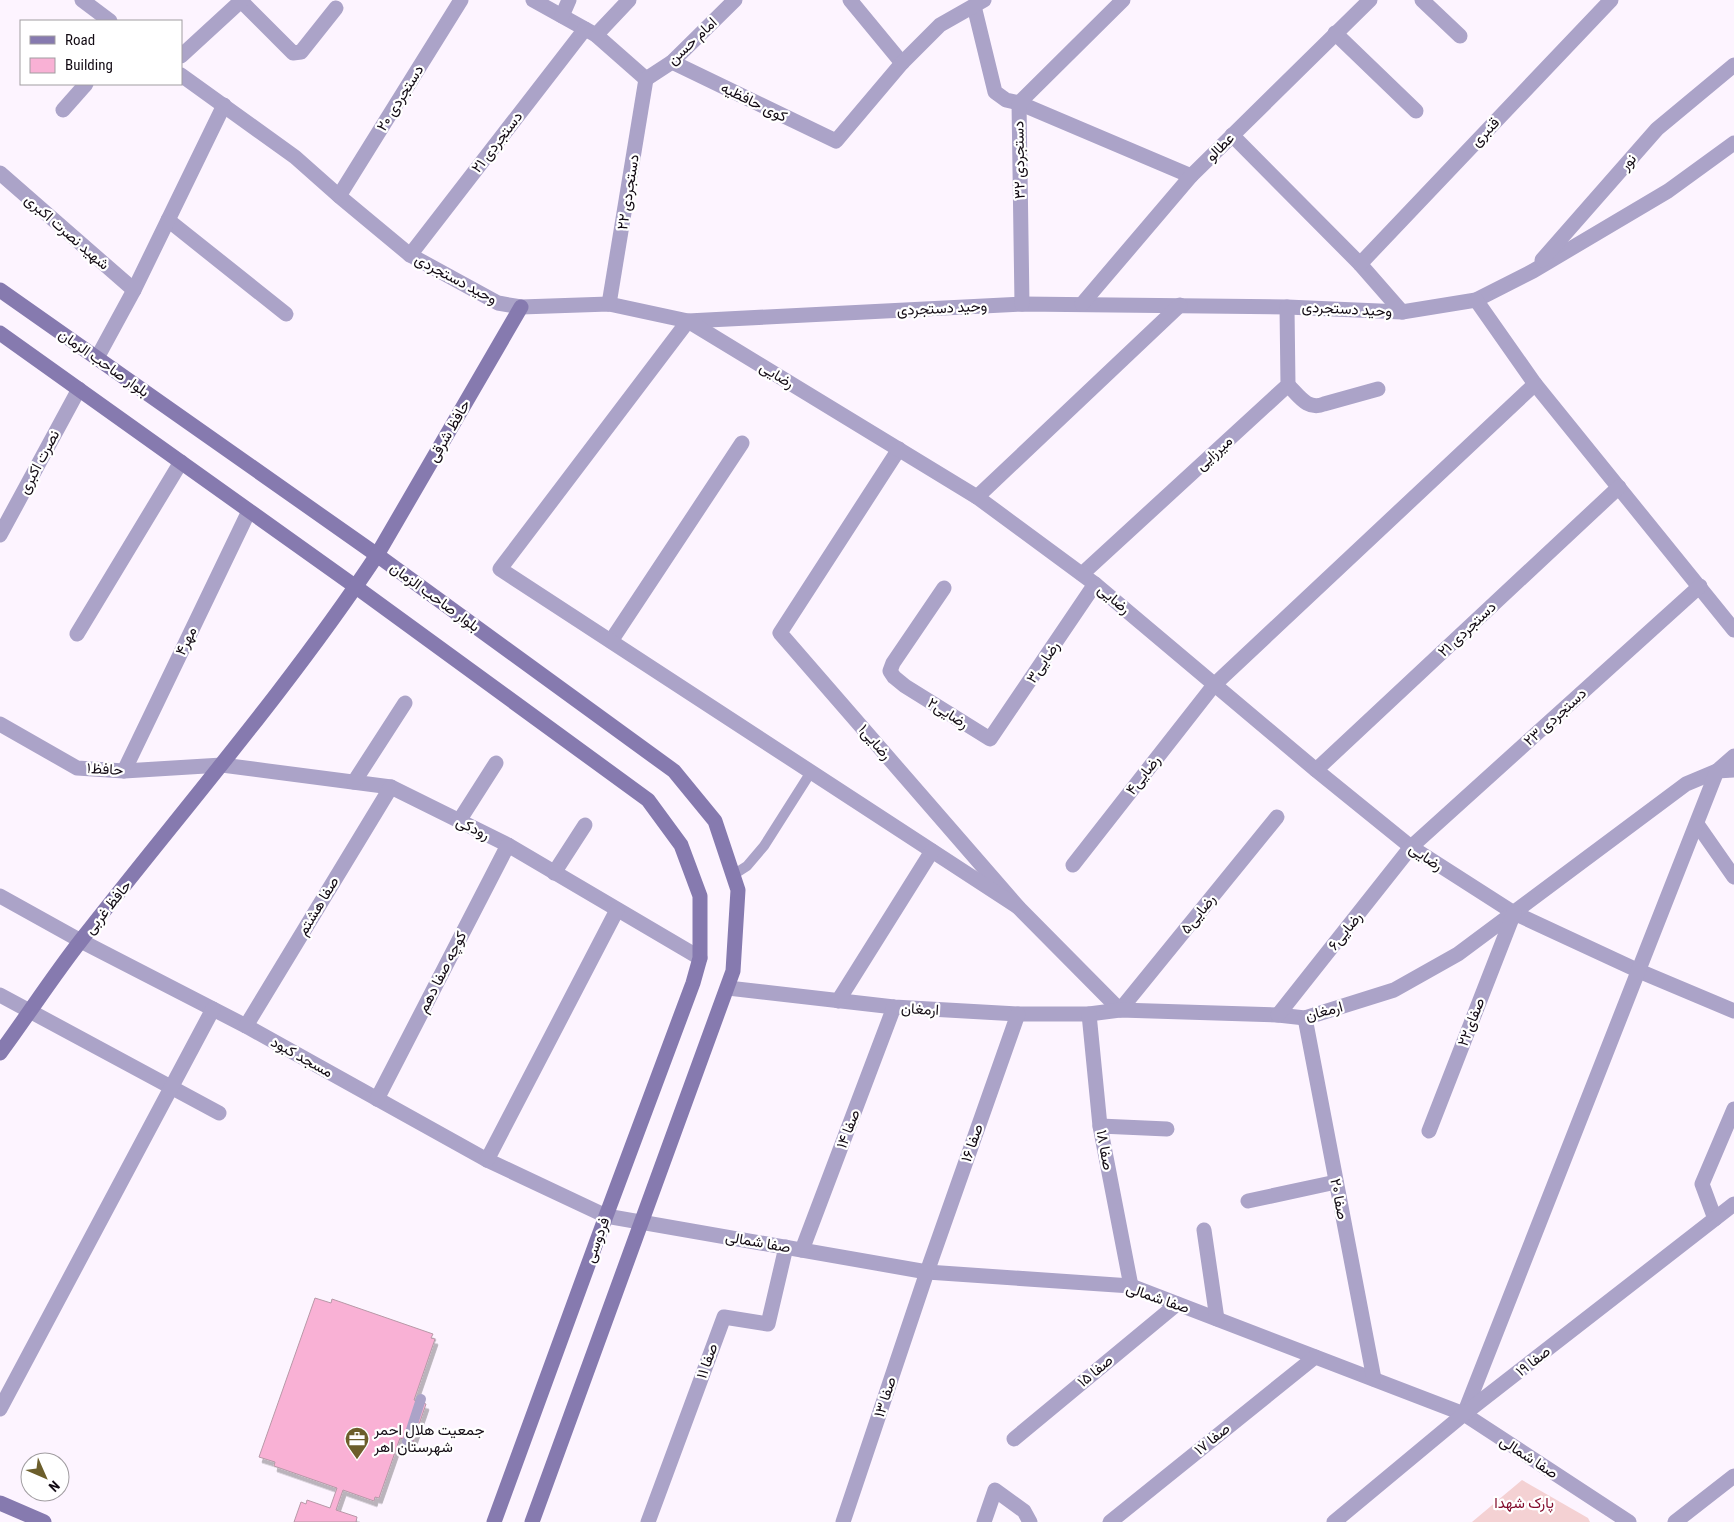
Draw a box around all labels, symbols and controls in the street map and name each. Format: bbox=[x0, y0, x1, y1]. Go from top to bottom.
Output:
street label: امام حسن bbox=[663, 14, 721, 69]
legend bbox=[20, 20, 182, 85]
text: Road bbox=[65, 31, 95, 49]
text: Building bbox=[65, 56, 113, 74]
street label: دستجردی ۲۰ bbox=[373, 62, 428, 135]
street label: کوی حافظیه bbox=[717, 78, 790, 127]
street label: دستجردی ۲۱ bbox=[468, 108, 527, 177]
street label: قنبری bbox=[1467, 114, 1504, 151]
street label: دستجردی ۳۲ bbox=[1009, 121, 1030, 199]
street label: عطالو bbox=[1202, 129, 1238, 165]
street label: نور bbox=[1615, 150, 1640, 175]
street label: دستجردی ۲۲ bbox=[613, 153, 644, 231]
street label: شهید نصرت اکبری bbox=[20, 190, 113, 275]
street label: وحید دستجردی bbox=[411, 250, 500, 309]
street label: وحید دستجردی bbox=[896, 297, 988, 320]
street label: وحید دستجردی bbox=[1301, 298, 1393, 321]
street label: بلوار صاحب الزمان bbox=[55, 325, 153, 401]
street label: رضایی bbox=[756, 358, 797, 393]
street label: حافظ شرقی bbox=[424, 397, 475, 466]
street label: نصرت اکبری bbox=[15, 427, 64, 498]
street label: میرزایی bbox=[1192, 432, 1237, 475]
street label: بلوار صاحب الزمان bbox=[387, 558, 483, 636]
street label: رضایی bbox=[1093, 580, 1134, 619]
street label: دستجردی ۲۱ bbox=[1434, 598, 1500, 661]
street label: مهر۴ bbox=[171, 624, 201, 658]
street label: رضایی۳ bbox=[1022, 638, 1064, 687]
street label: دستجردی ۲۳ bbox=[1520, 684, 1591, 751]
street label: رضایی۲ bbox=[924, 694, 972, 733]
street label: رضایی۱ bbox=[854, 721, 895, 764]
street label: رضایی۴ bbox=[1122, 752, 1165, 799]
street label: حافظ۱ bbox=[86, 759, 124, 779]
street label: رودکی bbox=[453, 812, 493, 845]
street label: رضایی bbox=[1405, 839, 1446, 876]
street label: صفا هشتم bbox=[293, 873, 343, 939]
street label: حافظ غربی bbox=[81, 876, 136, 938]
street label: رضایی۵ bbox=[1177, 891, 1220, 938]
street label: رضایی۶ bbox=[1324, 908, 1367, 954]
street label: کوچه صفا دهم bbox=[414, 928, 471, 1016]
street label: صفای۲۲ bbox=[1454, 995, 1489, 1049]
street label: ارمغان bbox=[1303, 997, 1345, 1025]
street label: ارمغان bbox=[901, 999, 939, 1019]
street label: مسجد کبود bbox=[268, 1033, 336, 1081]
street label: صفا ۱۴ bbox=[832, 1107, 864, 1151]
street label: صفا ۱۶ bbox=[957, 1122, 987, 1164]
street label: صفا ۱۸ bbox=[1093, 1128, 1117, 1172]
street label: صفا ۲۰ bbox=[1326, 1177, 1352, 1221]
street label: فردوسی bbox=[581, 1215, 614, 1265]
street label: صفا شمالی bbox=[724, 1227, 792, 1258]
street label: صفا شمالی bbox=[1124, 1279, 1192, 1318]
street label: صفا ۱۱ bbox=[692, 1341, 722, 1381]
street label: صفا ۱۹ bbox=[1512, 1342, 1554, 1380]
street label: صفا ۱۵ bbox=[1074, 1351, 1116, 1391]
street label: صفا ۱۳ bbox=[870, 1374, 900, 1420]
street label: صفا ۱۷ bbox=[1191, 1419, 1233, 1459]
place label: جمعیت هلال احمر شهرستان اهر bbox=[373, 1421, 484, 1456]
office icon: جمعیت هلال احمر شهرستان اهر bbox=[344, 1426, 370, 1460]
street label: صفا شمالی bbox=[1496, 1432, 1561, 1483]
north arrow bbox=[20, 1452, 70, 1502]
text: N bbox=[46, 1478, 63, 1495]
park label: پارک شهدا bbox=[1494, 1494, 1554, 1513]

